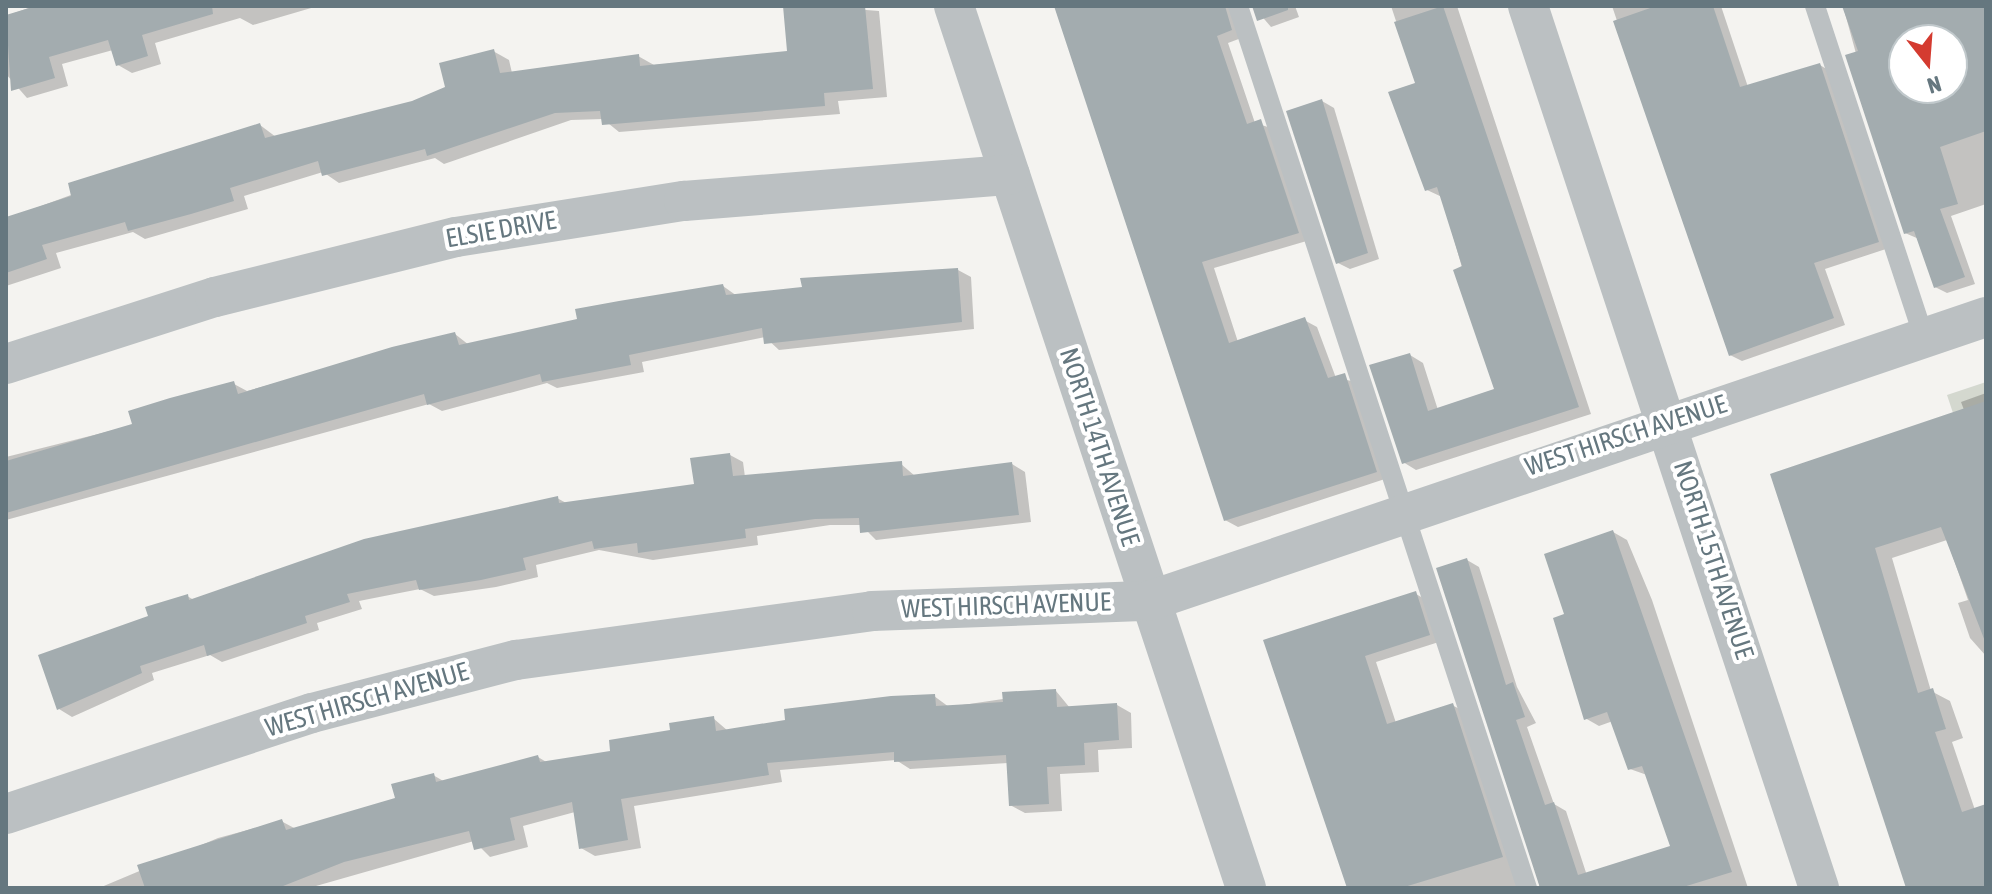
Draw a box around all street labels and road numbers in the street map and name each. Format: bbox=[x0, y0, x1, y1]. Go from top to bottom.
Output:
street label: ELSIE DRIVE bbox=[443, 205, 559, 255]
street label: NORTH 14TH AVENUE bbox=[1052, 344, 1146, 550]
street label: WEST HIRSCH AVENUE bbox=[1521, 389, 1731, 483]
street label: NORTH 15TH AVENUE bbox=[1666, 457, 1760, 663]
street label: WEST HIRSCH AVENUE bbox=[901, 587, 1111, 625]
street label: WEST HIRSCH AVENUE bbox=[262, 656, 472, 744]

